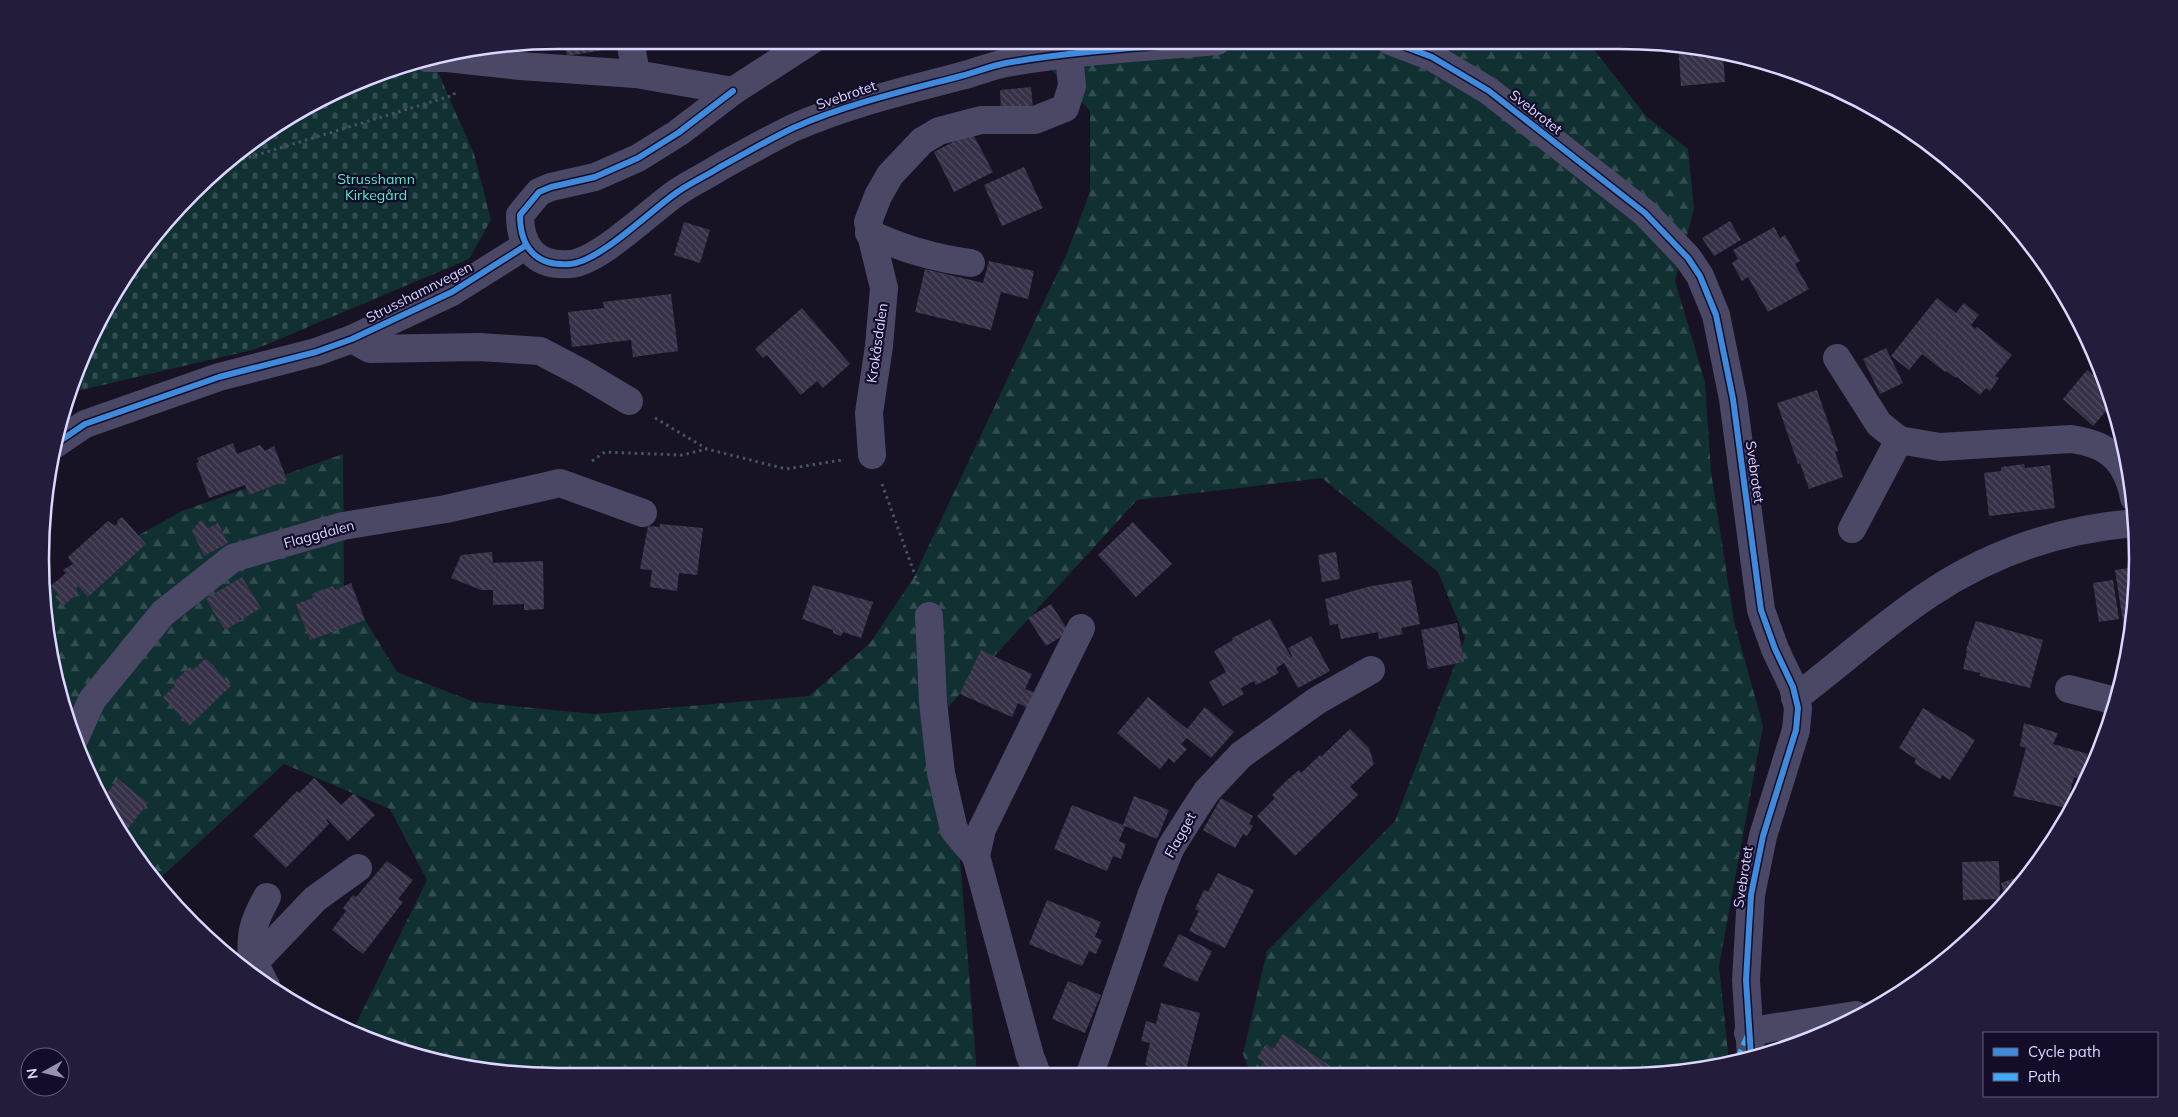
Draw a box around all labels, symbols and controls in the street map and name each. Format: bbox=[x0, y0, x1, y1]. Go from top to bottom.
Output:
street label: Svebrotet bbox=[814, 76, 878, 114]
street label: Svebrotet bbox=[1506, 86, 1566, 138]
park label: Strusshamn Kirkegård bbox=[337, 170, 415, 204]
street label: Strusshamnvegen bbox=[363, 257, 475, 327]
street label: Krokåsdalen bbox=[862, 302, 892, 384]
street label: Svebrotet bbox=[1742, 440, 1768, 504]
street label: Flaggdalen bbox=[282, 516, 356, 552]
street label: Flagget bbox=[1160, 809, 1200, 861]
street label: Svebrotet bbox=[1729, 845, 1757, 909]
legend bbox=[1983, 1032, 2158, 1097]
text: Cycle path bbox=[2028, 1042, 2101, 1061]
north arrow bbox=[20, 1047, 70, 1097]
text: N bbox=[22, 1067, 42, 1080]
text: Path bbox=[2028, 1067, 2060, 1086]

